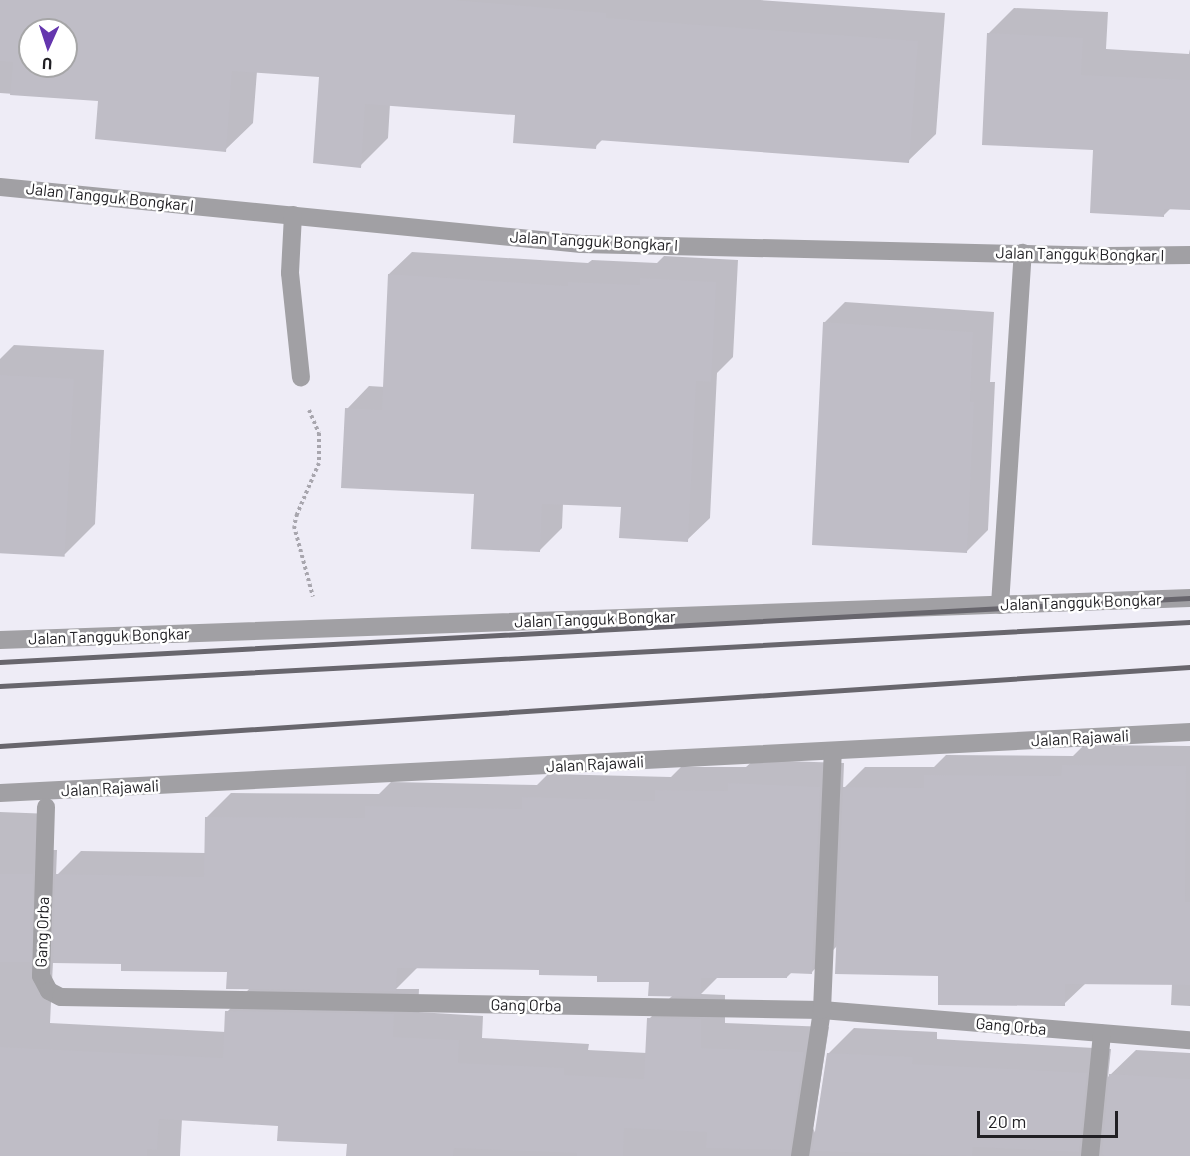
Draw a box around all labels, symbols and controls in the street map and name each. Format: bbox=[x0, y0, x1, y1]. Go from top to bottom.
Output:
north arrow bbox=[18, 18, 78, 78]
text: U bbox=[42, 55, 53, 74]
street label: Jalan Tangguk Bongkar I bbox=[25, 179, 195, 215]
street label: Jalan Tangguk Bongkar I bbox=[509, 227, 679, 255]
street label: Jalan Tangguk Bongkar I bbox=[995, 243, 1165, 265]
street label: Jalan Tangguk Bongkar bbox=[1000, 590, 1162, 614]
street label: Jalan Tangguk Bongkar bbox=[514, 607, 676, 631]
street label: Jalan Tangguk Bongkar bbox=[28, 624, 190, 648]
street label: Jalan Rajawali bbox=[1030, 726, 1130, 750]
street label: Jalan Rajawali bbox=[545, 752, 645, 776]
street label: Jalan Rajawali bbox=[60, 776, 160, 800]
street label: Gang Orba bbox=[31, 896, 53, 968]
street label: Gang Orba bbox=[490, 995, 562, 1015]
street label: Gang Orba bbox=[975, 1013, 1047, 1039]
scale bar bbox=[980, 1099, 1121, 1137]
text: 20 m bbox=[988, 1110, 1026, 1132]

